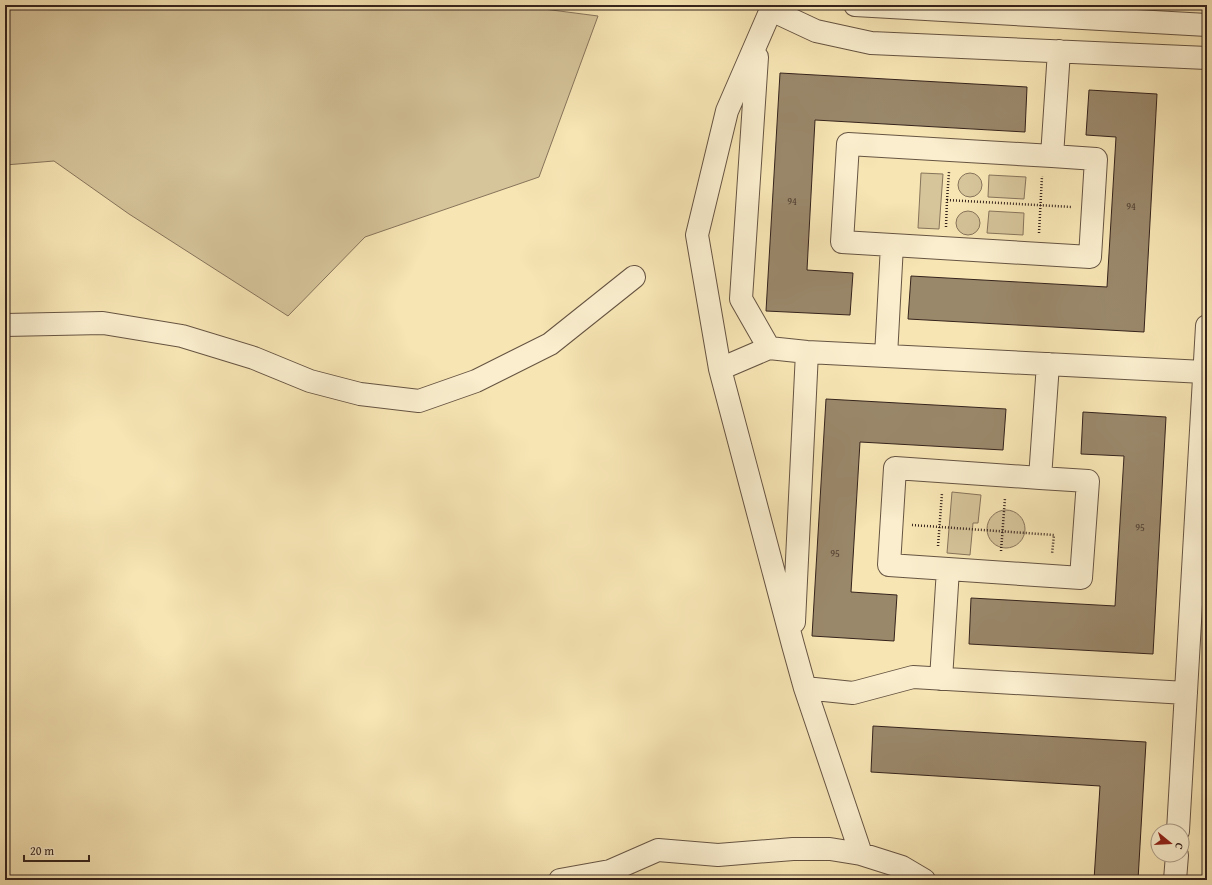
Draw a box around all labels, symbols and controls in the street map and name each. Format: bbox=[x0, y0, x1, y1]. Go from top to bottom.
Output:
house number: 94 bbox=[787, 194, 797, 209]
house number: 94 bbox=[1126, 199, 1136, 214]
house number: 95 bbox=[1135, 520, 1145, 535]
house number: 95 bbox=[830, 546, 840, 561]
north arrow bbox=[1150, 823, 1190, 863]
scale bar bbox=[24, 837, 89, 863]
text: С bbox=[1171, 841, 1188, 852]
text: 20 m bbox=[30, 842, 54, 859]

